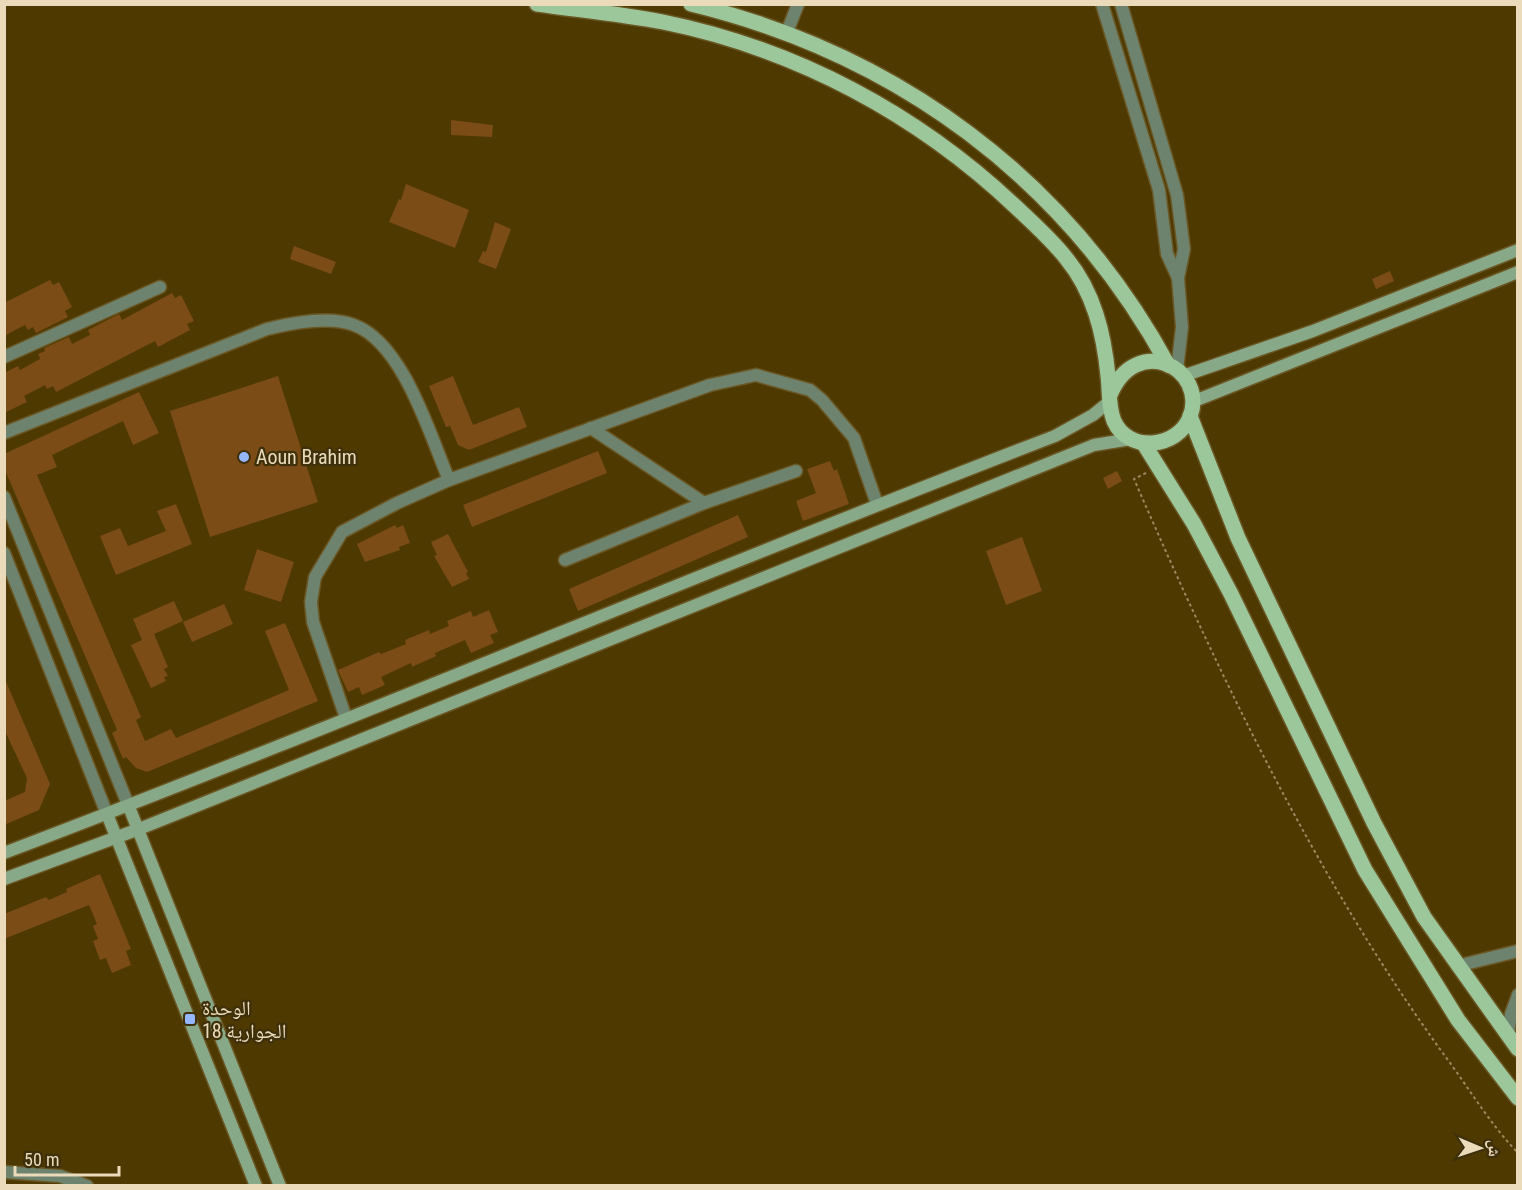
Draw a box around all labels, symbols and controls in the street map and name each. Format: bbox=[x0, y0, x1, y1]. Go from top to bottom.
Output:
place label: Aoun Brahim bbox=[256, 445, 357, 469]
marker: Aoun Brahim bbox=[237, 450, 251, 464]
place label: الوحدة الجوارية 18 bbox=[202, 996, 286, 1043]
marker: الوحدة الجوارية 18 bbox=[183, 1012, 197, 1026]
north arrow bbox=[1450, 1118, 1510, 1178]
scale bar bbox=[15, 1139, 118, 1177]
text: ش bbox=[1485, 1140, 1504, 1157]
text: 50 m bbox=[24, 1149, 59, 1170]

